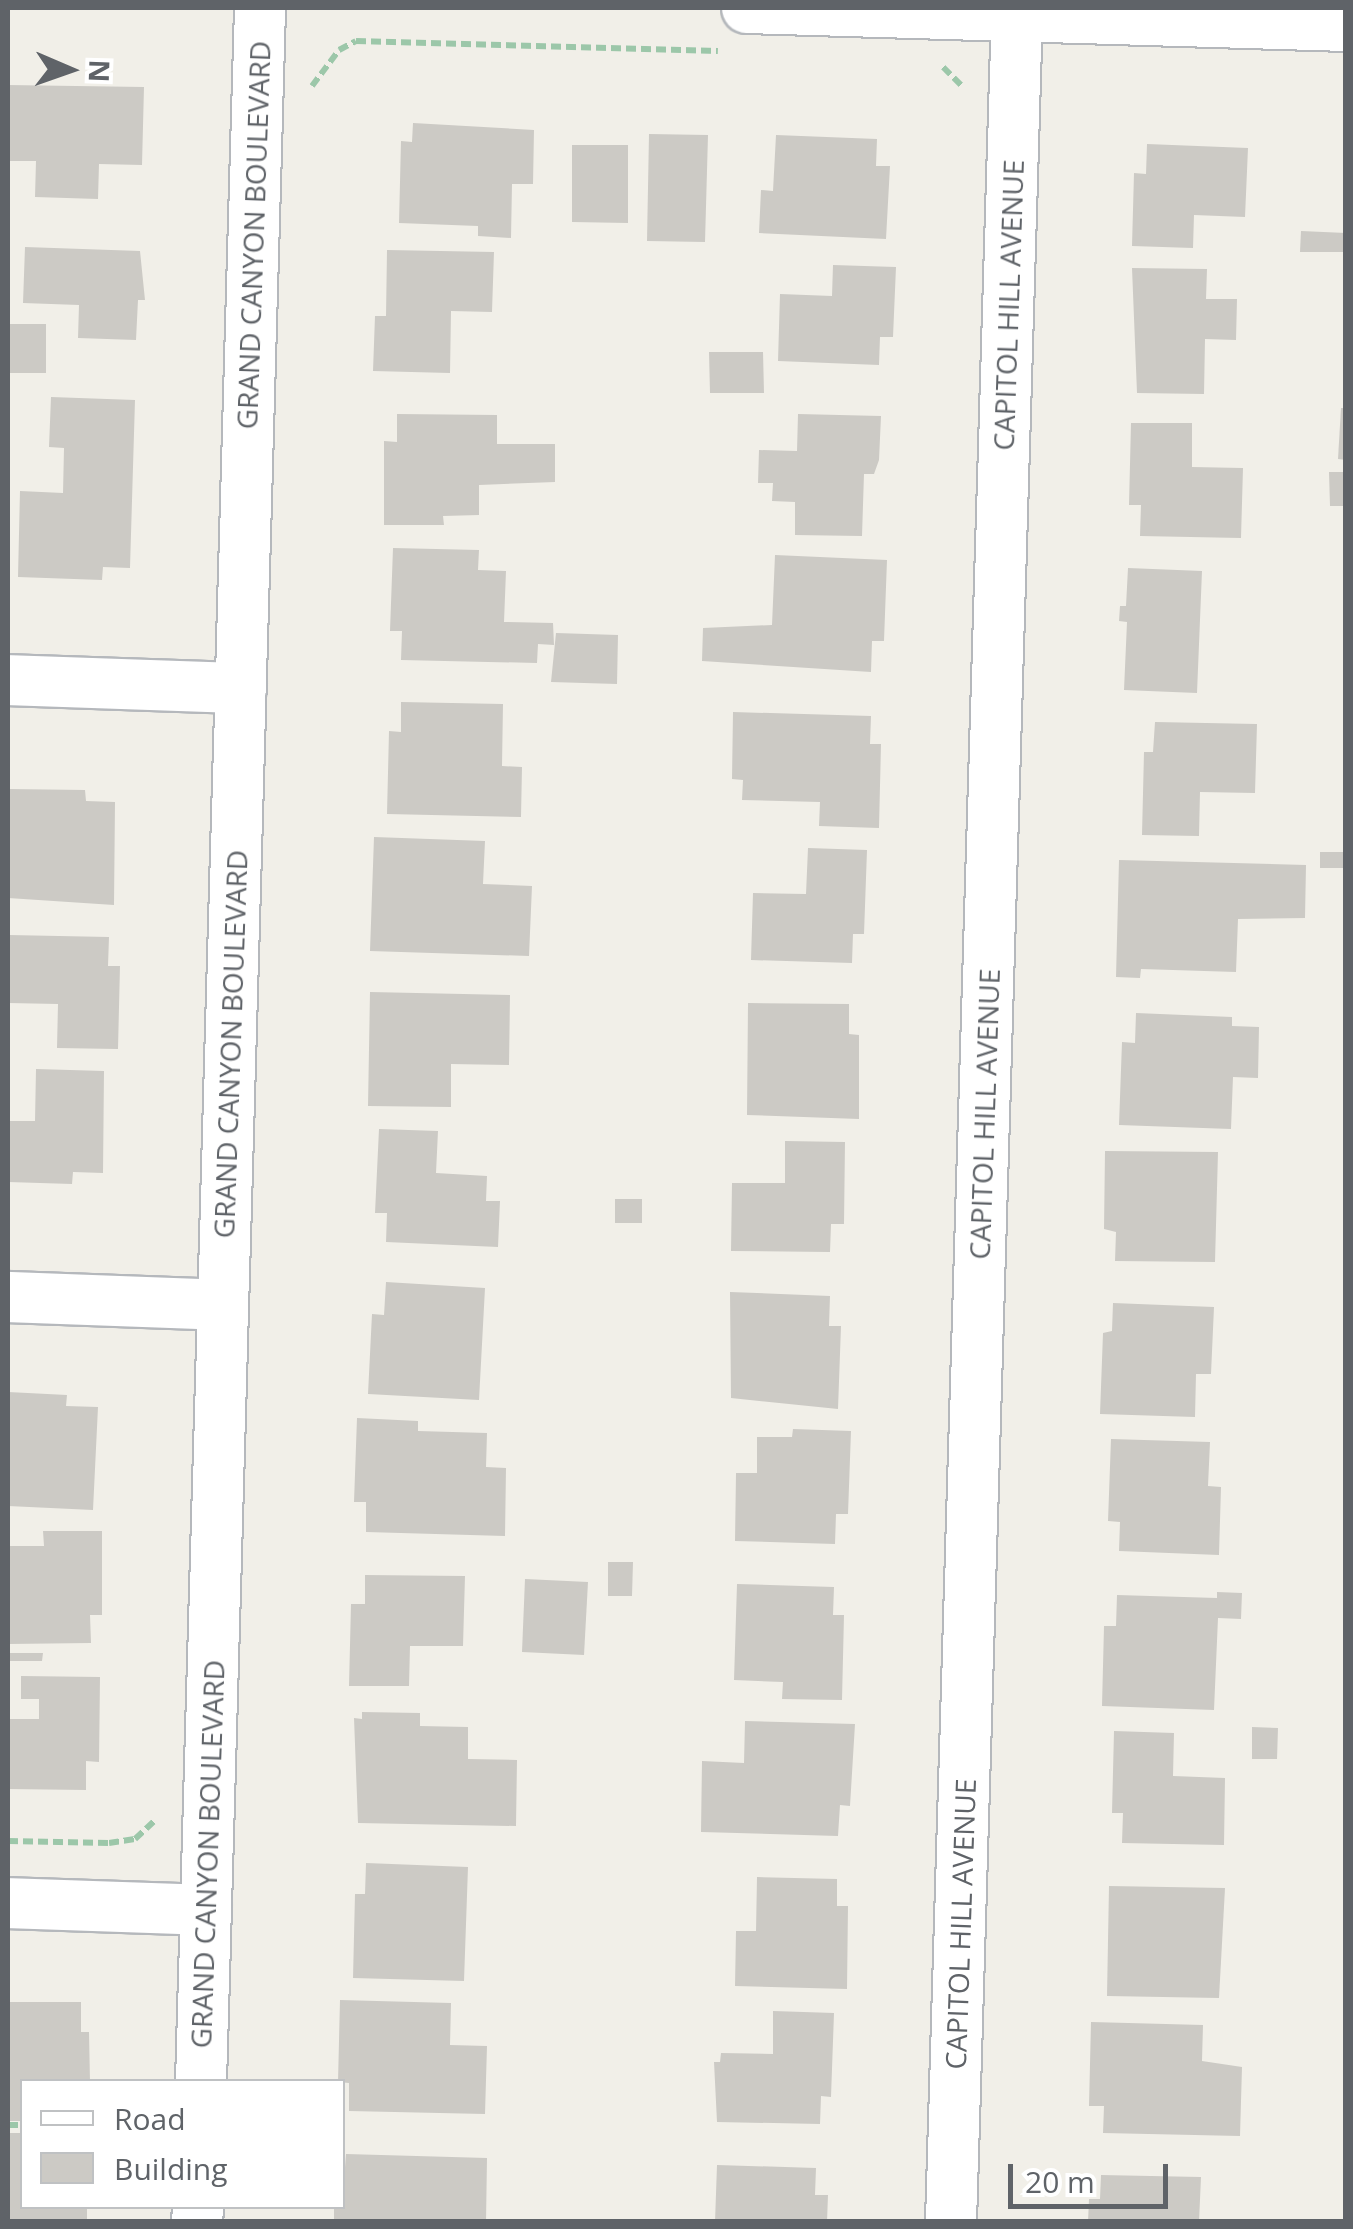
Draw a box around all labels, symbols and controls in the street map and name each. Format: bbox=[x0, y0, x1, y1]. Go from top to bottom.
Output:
north arrow bbox=[20, 20, 120, 120]
street label: GRAND CANYON BOULEVARD bbox=[229, 40, 277, 430]
text: N bbox=[81, 59, 119, 83]
street label: CAPITOL HILL AVENUE bbox=[986, 159, 1030, 451]
street label: GRAND CANYON BOULEVARD bbox=[206, 849, 254, 1239]
street label: CAPITOL HILL AVENUE bbox=[962, 968, 1006, 1260]
street label: GRAND CANYON BOULEVARD bbox=[183, 1659, 231, 2049]
street label: CAPITOL HILL AVENUE bbox=[938, 1778, 982, 2070]
legend bbox=[20, 2079, 345, 2209]
text: Road bbox=[114, 2098, 186, 2139]
scale bar bbox=[1013, 2144, 1173, 2206]
text: Building bbox=[114, 2148, 228, 2189]
text: 20 m bbox=[1025, 2161, 1095, 2202]

